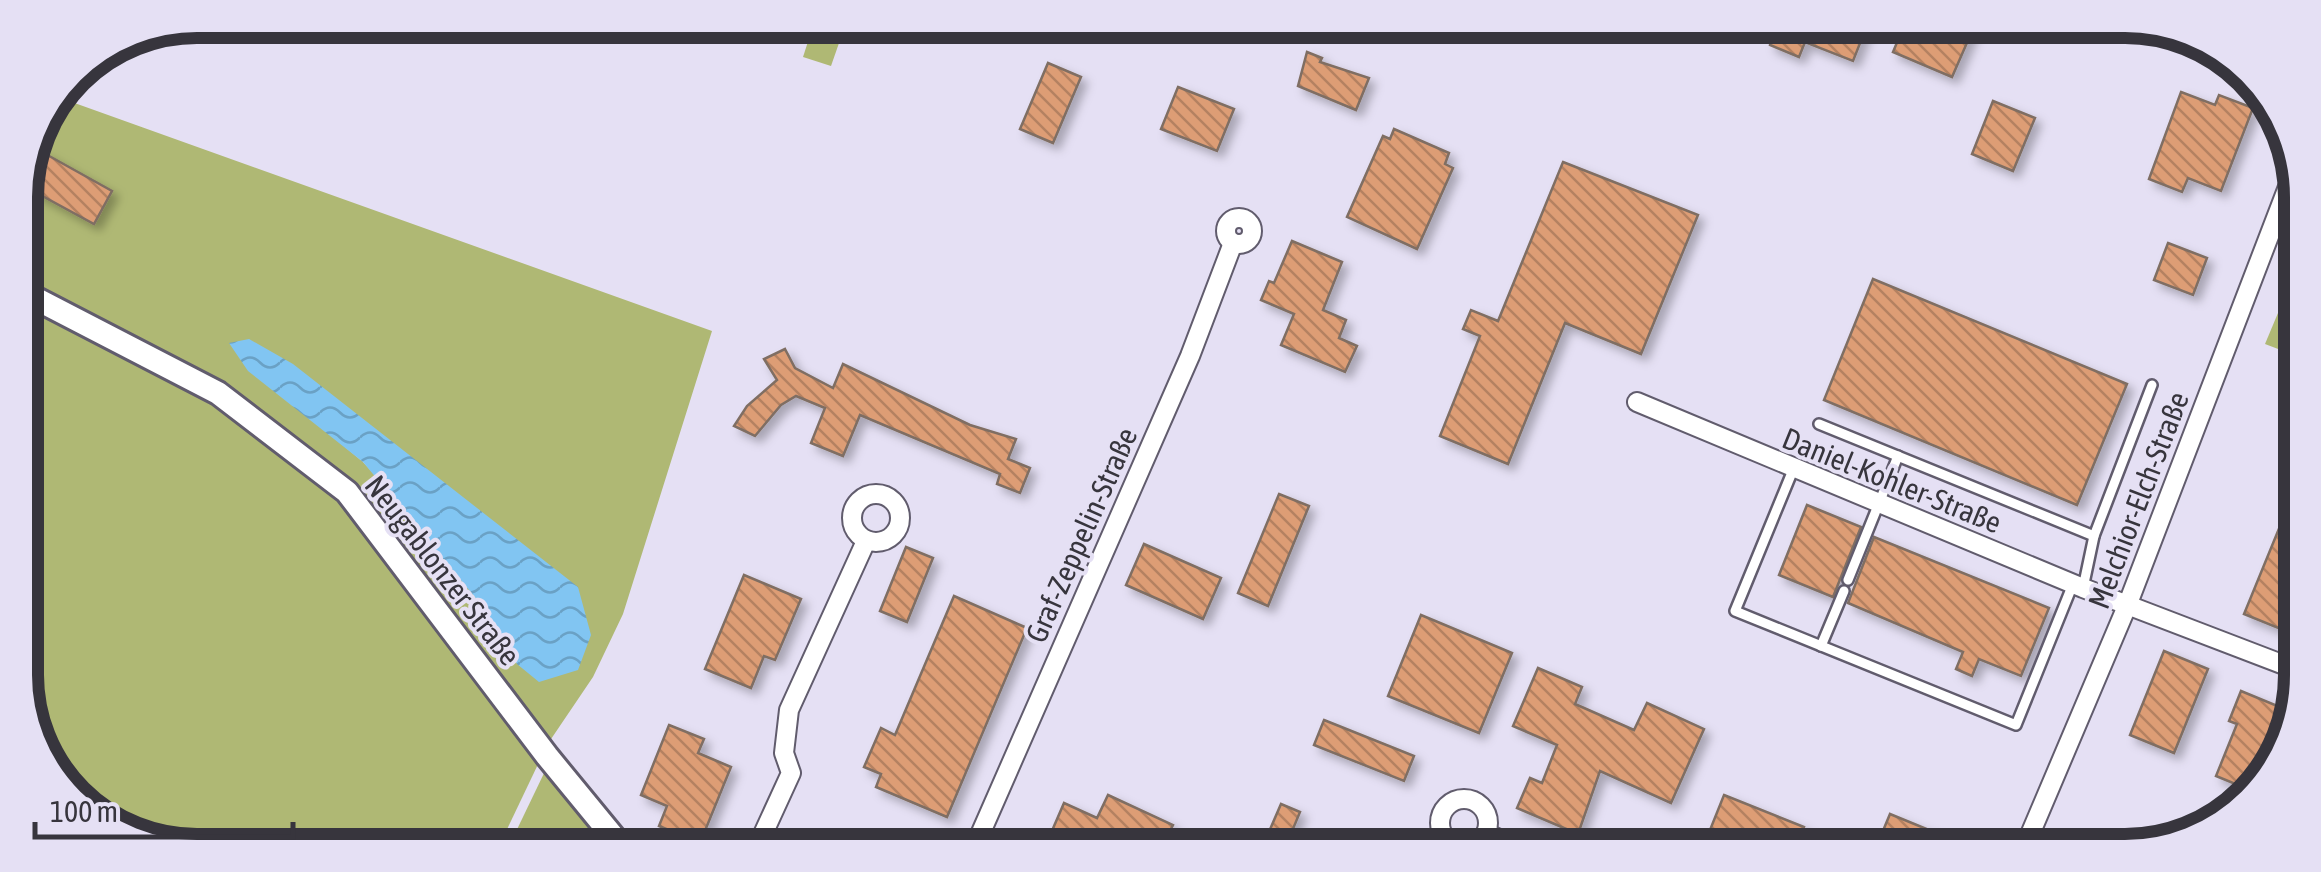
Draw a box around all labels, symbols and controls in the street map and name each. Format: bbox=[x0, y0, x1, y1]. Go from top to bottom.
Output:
street label: Melchior-Elch-Straße bbox=[2081, 387, 2195, 613]
street label: Daniel-Kohler-Straße bbox=[1778, 421, 2006, 539]
street label: Graf-Zeppelin-Straße bbox=[1018, 423, 1144, 647]
street label: Neugablonzer Straße bbox=[359, 469, 527, 671]
scale bar bbox=[35, 777, 292, 839]
text: 100 m bbox=[50, 794, 118, 828]

